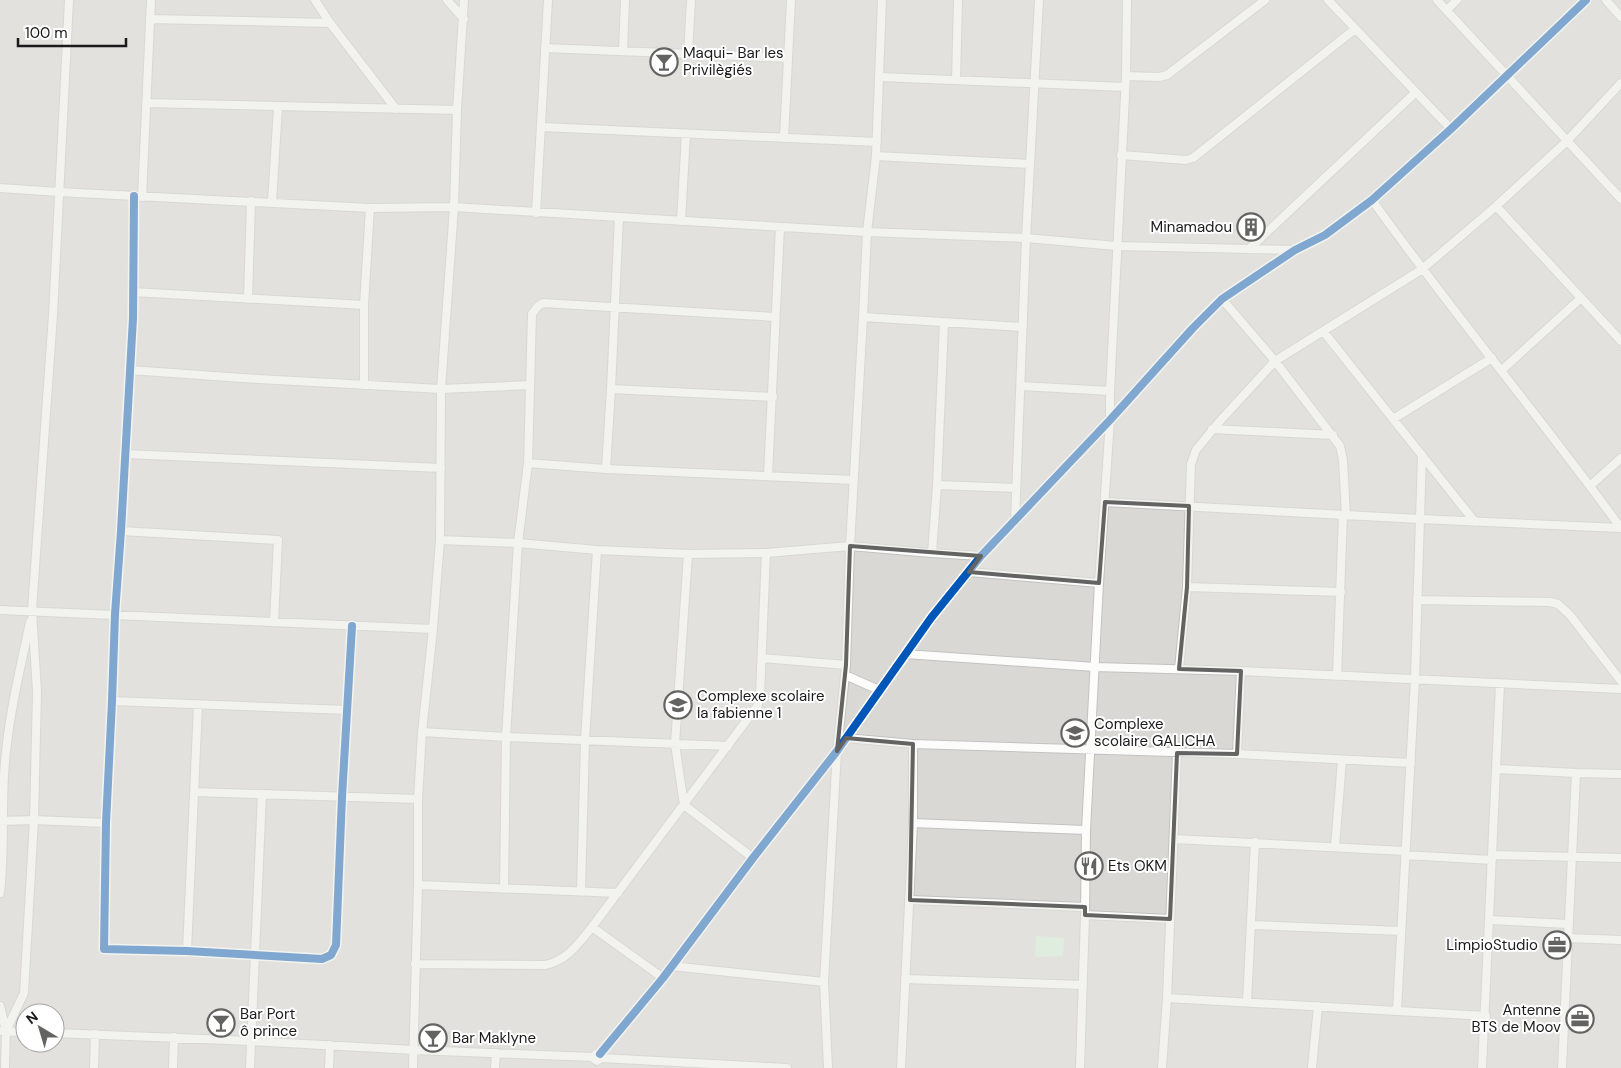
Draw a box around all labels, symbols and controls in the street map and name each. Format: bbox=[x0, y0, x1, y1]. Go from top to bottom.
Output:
scale bar bbox=[18, 15, 125, 47]
text: 100 m bbox=[25, 23, 68, 43]
place label: Maqui- Bar les Privilègiés bbox=[683, 43, 784, 80]
bar icon: Maqui- Bar les Privilègiés bbox=[649, 47, 679, 77]
building icon: Minamadou bbox=[1236, 212, 1266, 242]
place label: Minamadou bbox=[1151, 217, 1232, 237]
place label: Complexe scolaire la fabienne 1 bbox=[697, 686, 824, 723]
school or university icon: Complexe scolaire la fabienne 1 bbox=[663, 690, 693, 720]
place label: Complexe scolaire GALICHA bbox=[1094, 714, 1216, 751]
school or university icon: Complexe scolaire GALICHA bbox=[1060, 718, 1090, 748]
restaurant icon: Ets OKM bbox=[1074, 851, 1104, 881]
place label: Ets OKM bbox=[1108, 856, 1167, 876]
office icon: LimpioStudio bbox=[1542, 930, 1572, 960]
place label: LimpioStudio bbox=[1446, 935, 1538, 955]
place label: Antenne BTS de Moov bbox=[1472, 1000, 1561, 1037]
north arrow bbox=[15, 1003, 65, 1053]
place label: Bar Port ô prince bbox=[240, 1004, 297, 1041]
office icon: Antenne BTS de Moov bbox=[1565, 1004, 1595, 1034]
text: N bbox=[22, 1008, 42, 1028]
bar icon: Bar Port ô prince bbox=[206, 1008, 236, 1038]
bar icon: Bar Maklyne bbox=[418, 1023, 448, 1053]
place label: Bar Maklyne bbox=[452, 1028, 536, 1048]

